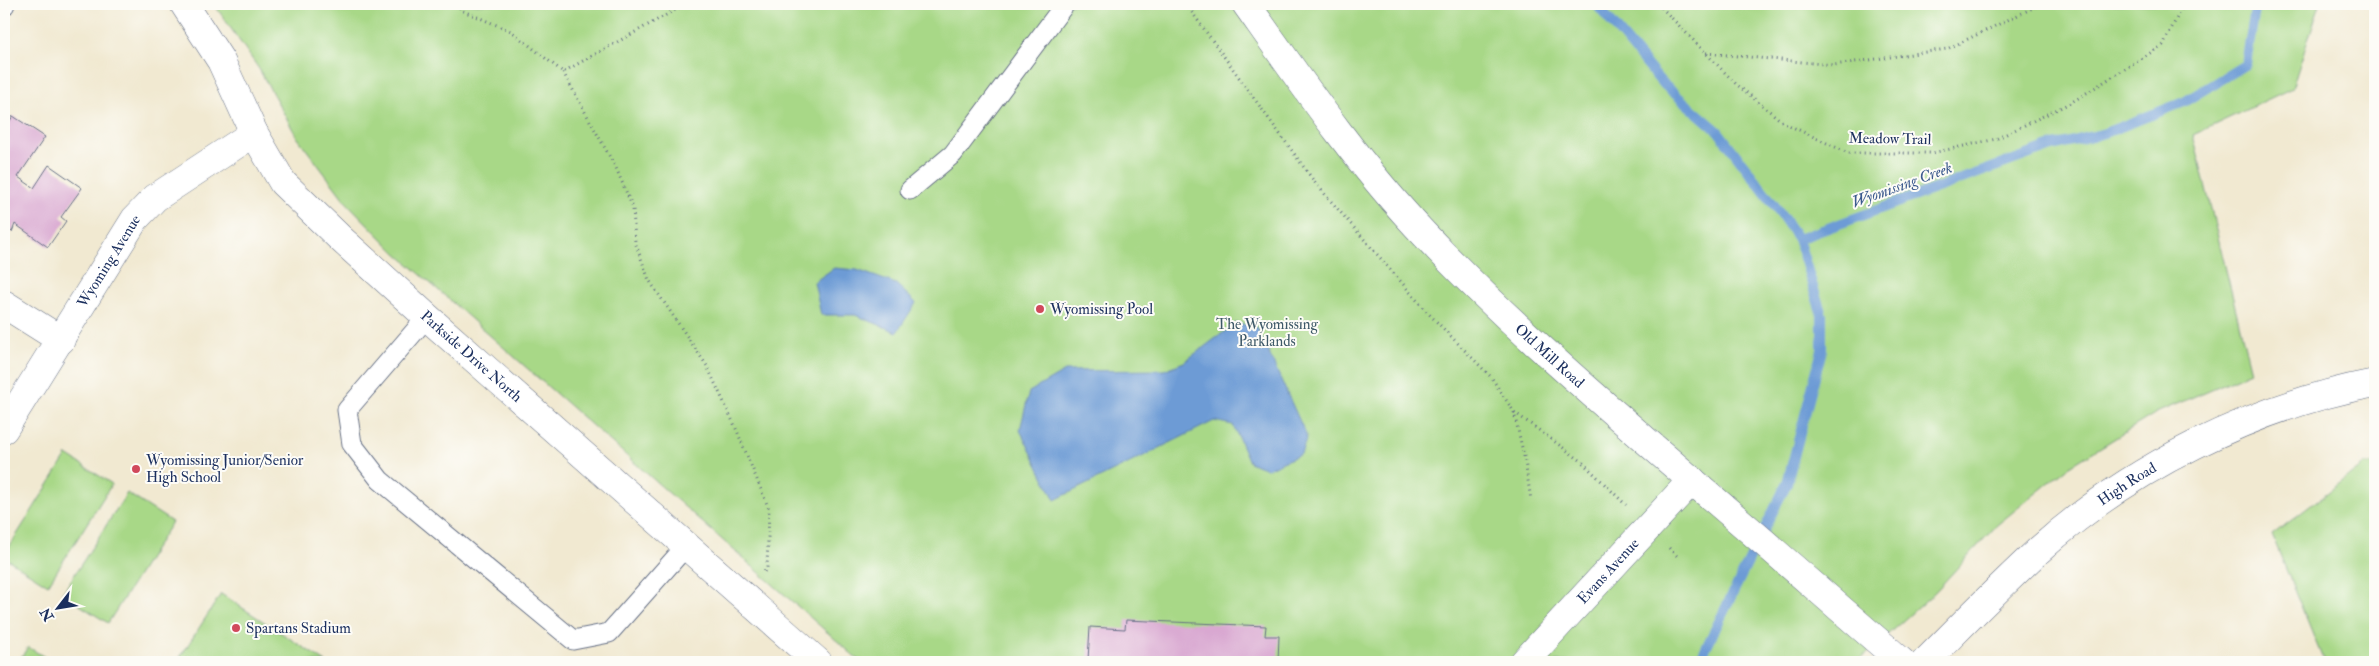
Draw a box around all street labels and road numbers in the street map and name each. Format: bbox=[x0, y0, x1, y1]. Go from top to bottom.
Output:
street label: Meadow Trail bbox=[1848, 129, 1932, 149]
street label: Wyoming Avenue bbox=[72, 210, 144, 312]
street label: Parkside Drive North bbox=[417, 306, 526, 406]
street label: Old Mill Road bbox=[1511, 319, 1589, 392]
street label: High Road bbox=[2094, 458, 2160, 510]
street label: Evans Avenue bbox=[1573, 534, 1643, 608]

